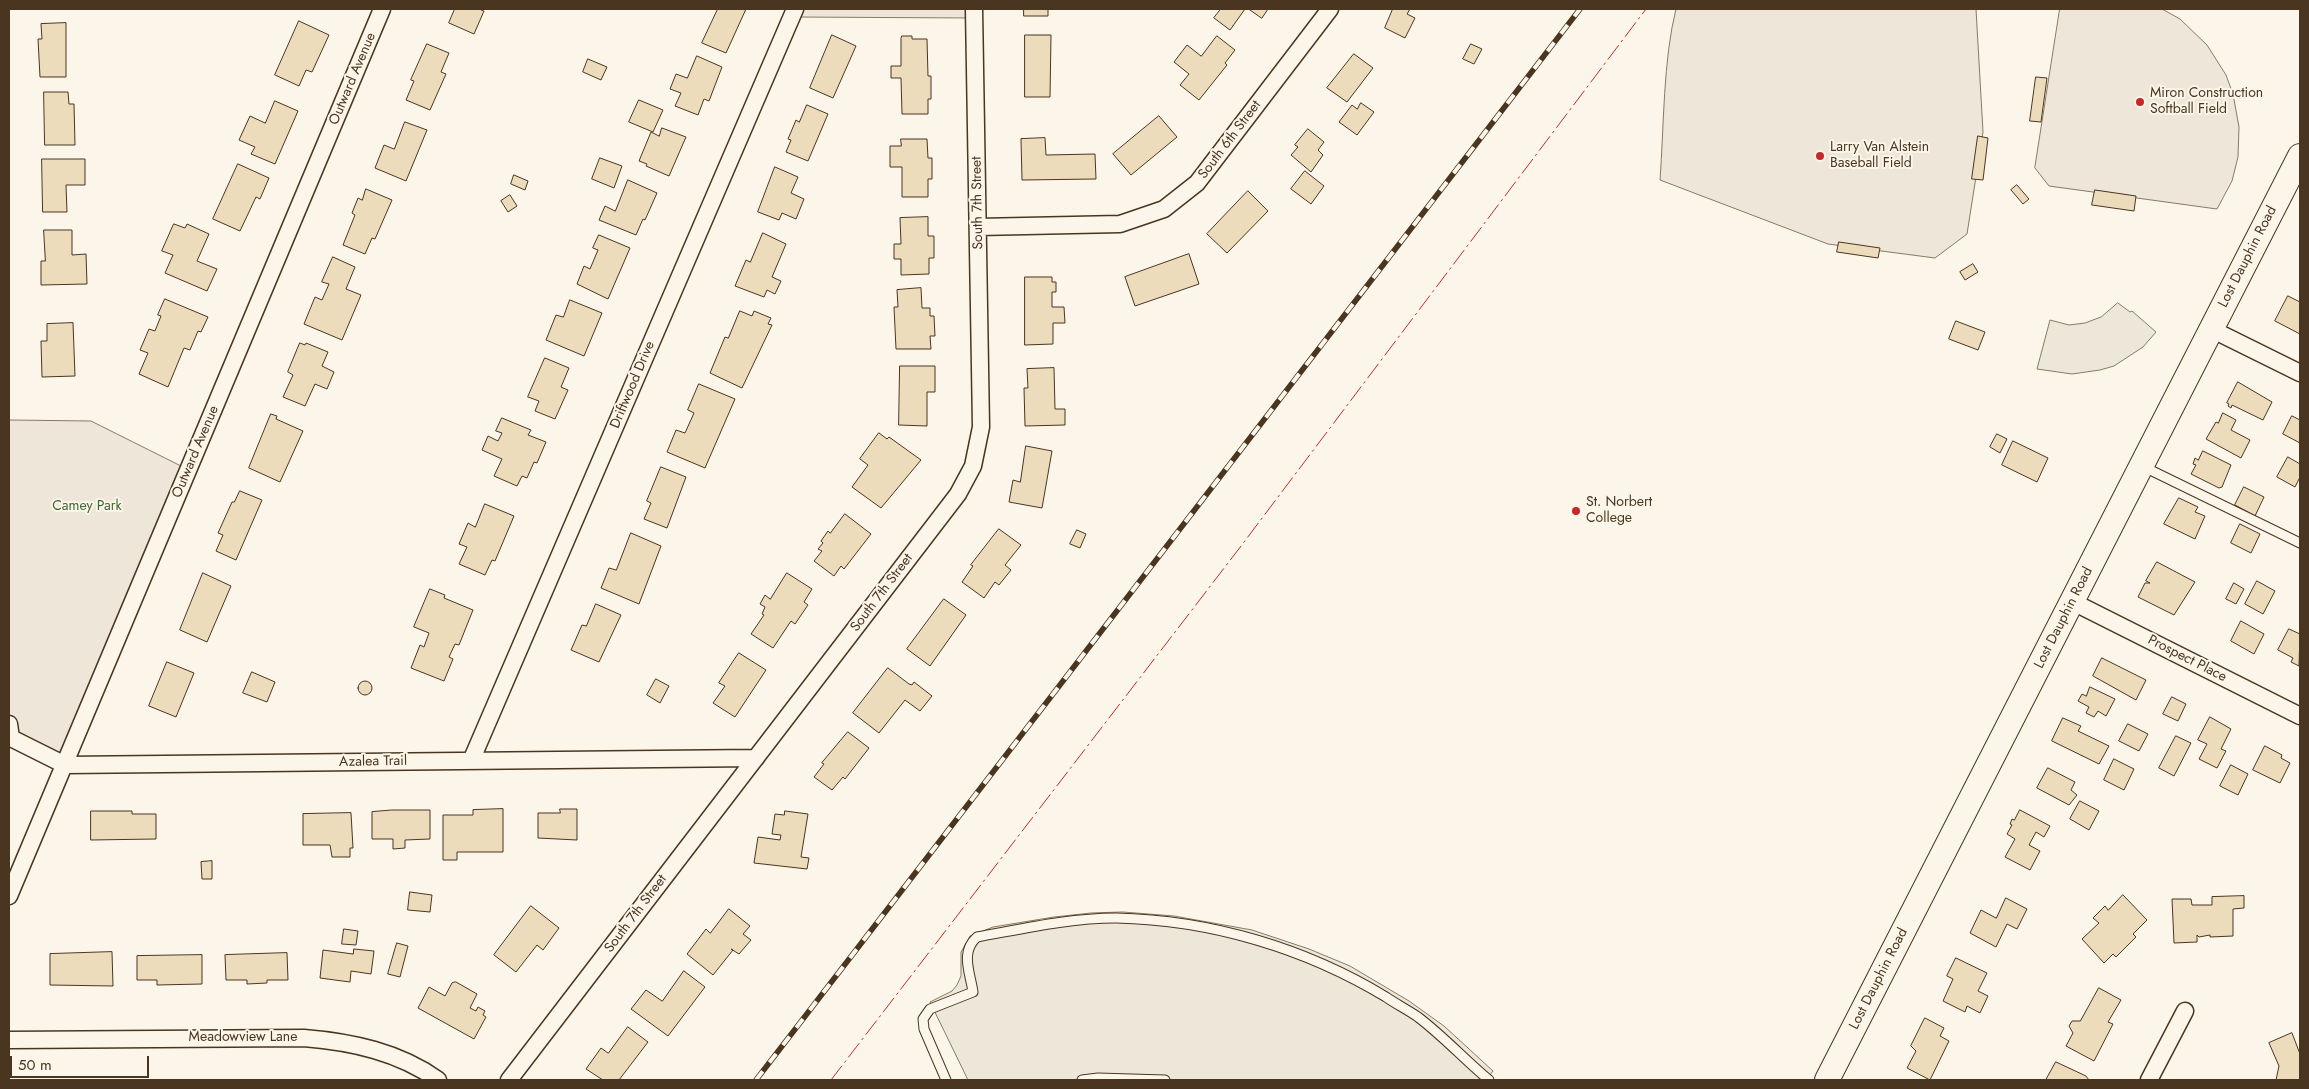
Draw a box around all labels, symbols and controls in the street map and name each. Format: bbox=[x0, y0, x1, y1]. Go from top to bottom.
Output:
street label: Outward Avenue bbox=[326, 30, 380, 128]
place label: Miron Construction Softball Field bbox=[2150, 86, 2263, 118]
marker: Miron Construction Softball Field bbox=[2134, 96, 2146, 108]
street label: South 6th Street bbox=[1195, 97, 1265, 183]
place label: Larry Van Alstein Baseball Field bbox=[1830, 140, 1929, 172]
marker: Larry Van Alstein Baseball Field bbox=[1814, 150, 1826, 162]
street label: South 7th Street bbox=[969, 156, 987, 250]
street label: Lost Dauphin Road bbox=[2215, 204, 2281, 310]
street label: Driftwood Drive bbox=[607, 339, 659, 431]
street label: Outward Avenue bbox=[169, 403, 223, 501]
place label: St. Norbert College bbox=[1586, 495, 1652, 528]
park label: Camey Park bbox=[52, 499, 122, 515]
marker: St. Norbert College bbox=[1570, 505, 1582, 517]
street label: South 7th Street bbox=[847, 551, 917, 635]
street label: Lost Dauphin Road bbox=[2031, 565, 2097, 671]
street label: Prospect Place bbox=[2145, 632, 2229, 686]
street label: Azalea Trail bbox=[339, 753, 407, 771]
street label: South 7th Street bbox=[601, 872, 671, 956]
street label: Lost Dauphin Road bbox=[1846, 926, 1912, 1032]
street label: Meadowview Lane bbox=[189, 1030, 297, 1046]
scale bar bbox=[12, 1046, 151, 1078]
text: 50 m bbox=[18, 1054, 52, 1076]

